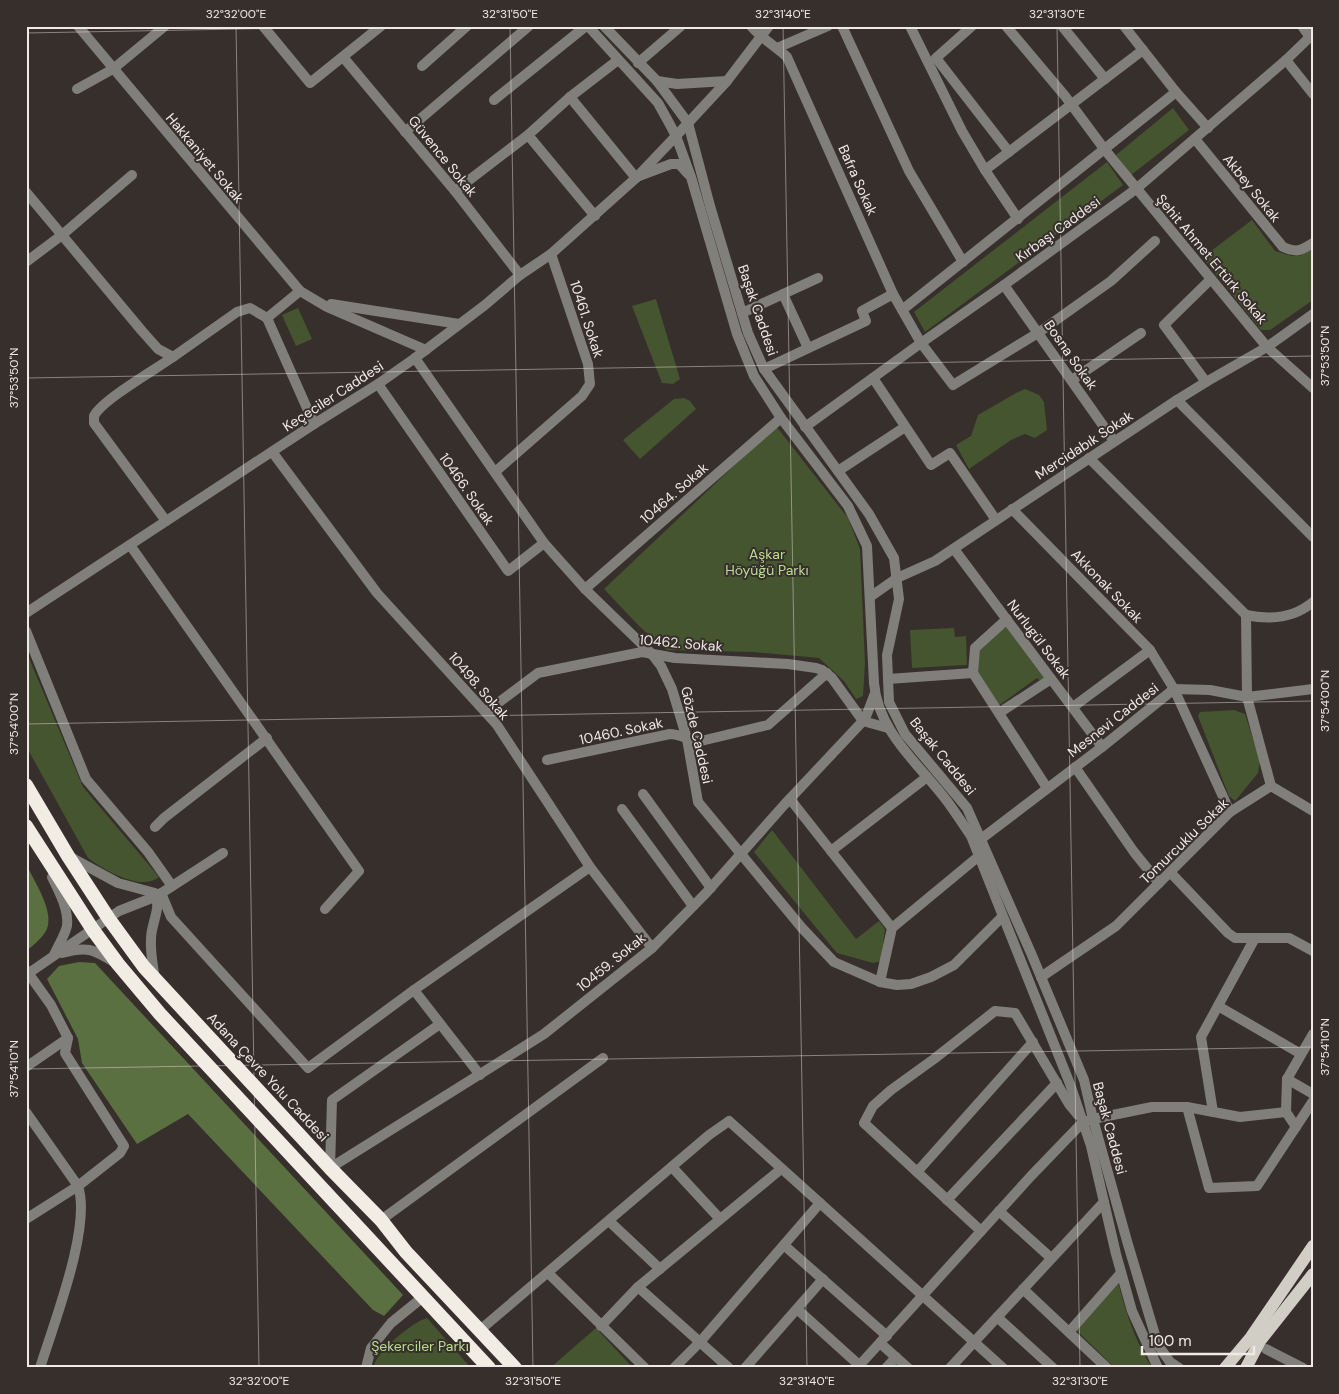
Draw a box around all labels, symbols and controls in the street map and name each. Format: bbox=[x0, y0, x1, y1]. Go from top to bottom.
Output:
text: 32°32'00"E bbox=[206, 6, 267, 22]
text: 32°31'50"E bbox=[482, 6, 538, 22]
text: 32°31'40"E bbox=[755, 6, 811, 22]
text: 32°31'30"E bbox=[1029, 6, 1085, 22]
street label: Hakkaniyet Sokak bbox=[162, 109, 248, 207]
street label: Güvence Sokak bbox=[405, 112, 481, 200]
street label: Bafra Sokak bbox=[834, 142, 882, 218]
street label: Akbey Sokak bbox=[1219, 150, 1285, 226]
street label: Şehit Ahmet Ertürk Sokak bbox=[1152, 190, 1272, 328]
street label: Kırbaşı Caddesi bbox=[1012, 192, 1104, 266]
street label: Başak Caddesi bbox=[734, 262, 782, 358]
street label: 10461. Sokak bbox=[566, 278, 608, 360]
street label: Bosna Sokak bbox=[1040, 317, 1102, 393]
text: 37°53'50"N bbox=[1317, 326, 1333, 386]
text: 37°53'50"N bbox=[6, 348, 22, 408]
street label: Keçeciler Caddesi bbox=[279, 357, 387, 435]
street label: Mercidabık Sokak bbox=[1032, 407, 1136, 483]
street label: 10466. Sokak bbox=[436, 449, 498, 529]
street label: 10464. Sokak bbox=[636, 459, 712, 527]
park label: Aşkar Höyüğü Parkı bbox=[725, 545, 809, 579]
street label: Akkonak Sokak bbox=[1067, 545, 1147, 627]
street label: Nurlugül Sokak bbox=[1003, 596, 1075, 682]
street label: 10462. Sokak bbox=[639, 630, 723, 656]
street label: 10498. Sokak bbox=[445, 648, 513, 724]
text: 37°54'00"N bbox=[1317, 670, 1333, 732]
street label: Mesnevi Caddesi bbox=[1064, 679, 1162, 761]
street label: Gözde Caddesi bbox=[677, 685, 717, 785]
text: 37°54'00"N bbox=[6, 693, 22, 755]
street label: 10460. Sokak bbox=[578, 713, 664, 749]
street label: Başak Caddesi bbox=[906, 713, 980, 799]
street label: Tomurcuklu Sokak bbox=[1136, 794, 1232, 888]
street label: 10459. Sokak bbox=[573, 929, 649, 995]
street label: Adana Çevre Yolu Caddesi bbox=[203, 1009, 333, 1145]
text: 37°54'10"N bbox=[1317, 1018, 1333, 1076]
text: 37°54'10"N bbox=[6, 1040, 22, 1098]
street label: Başak Caddesi bbox=[1089, 1080, 1131, 1176]
scale bar bbox=[1142, 1324, 1254, 1356]
text: 100 m bbox=[1149, 1331, 1192, 1351]
park label: Şekerciler Parkı bbox=[371, 1337, 469, 1355]
text: 32°32'00"E bbox=[229, 1373, 290, 1389]
text: 32°31'50"E bbox=[505, 1373, 561, 1389]
text: 32°31'40"E bbox=[779, 1373, 835, 1389]
text: 32°31'30"E bbox=[1052, 1373, 1108, 1389]

